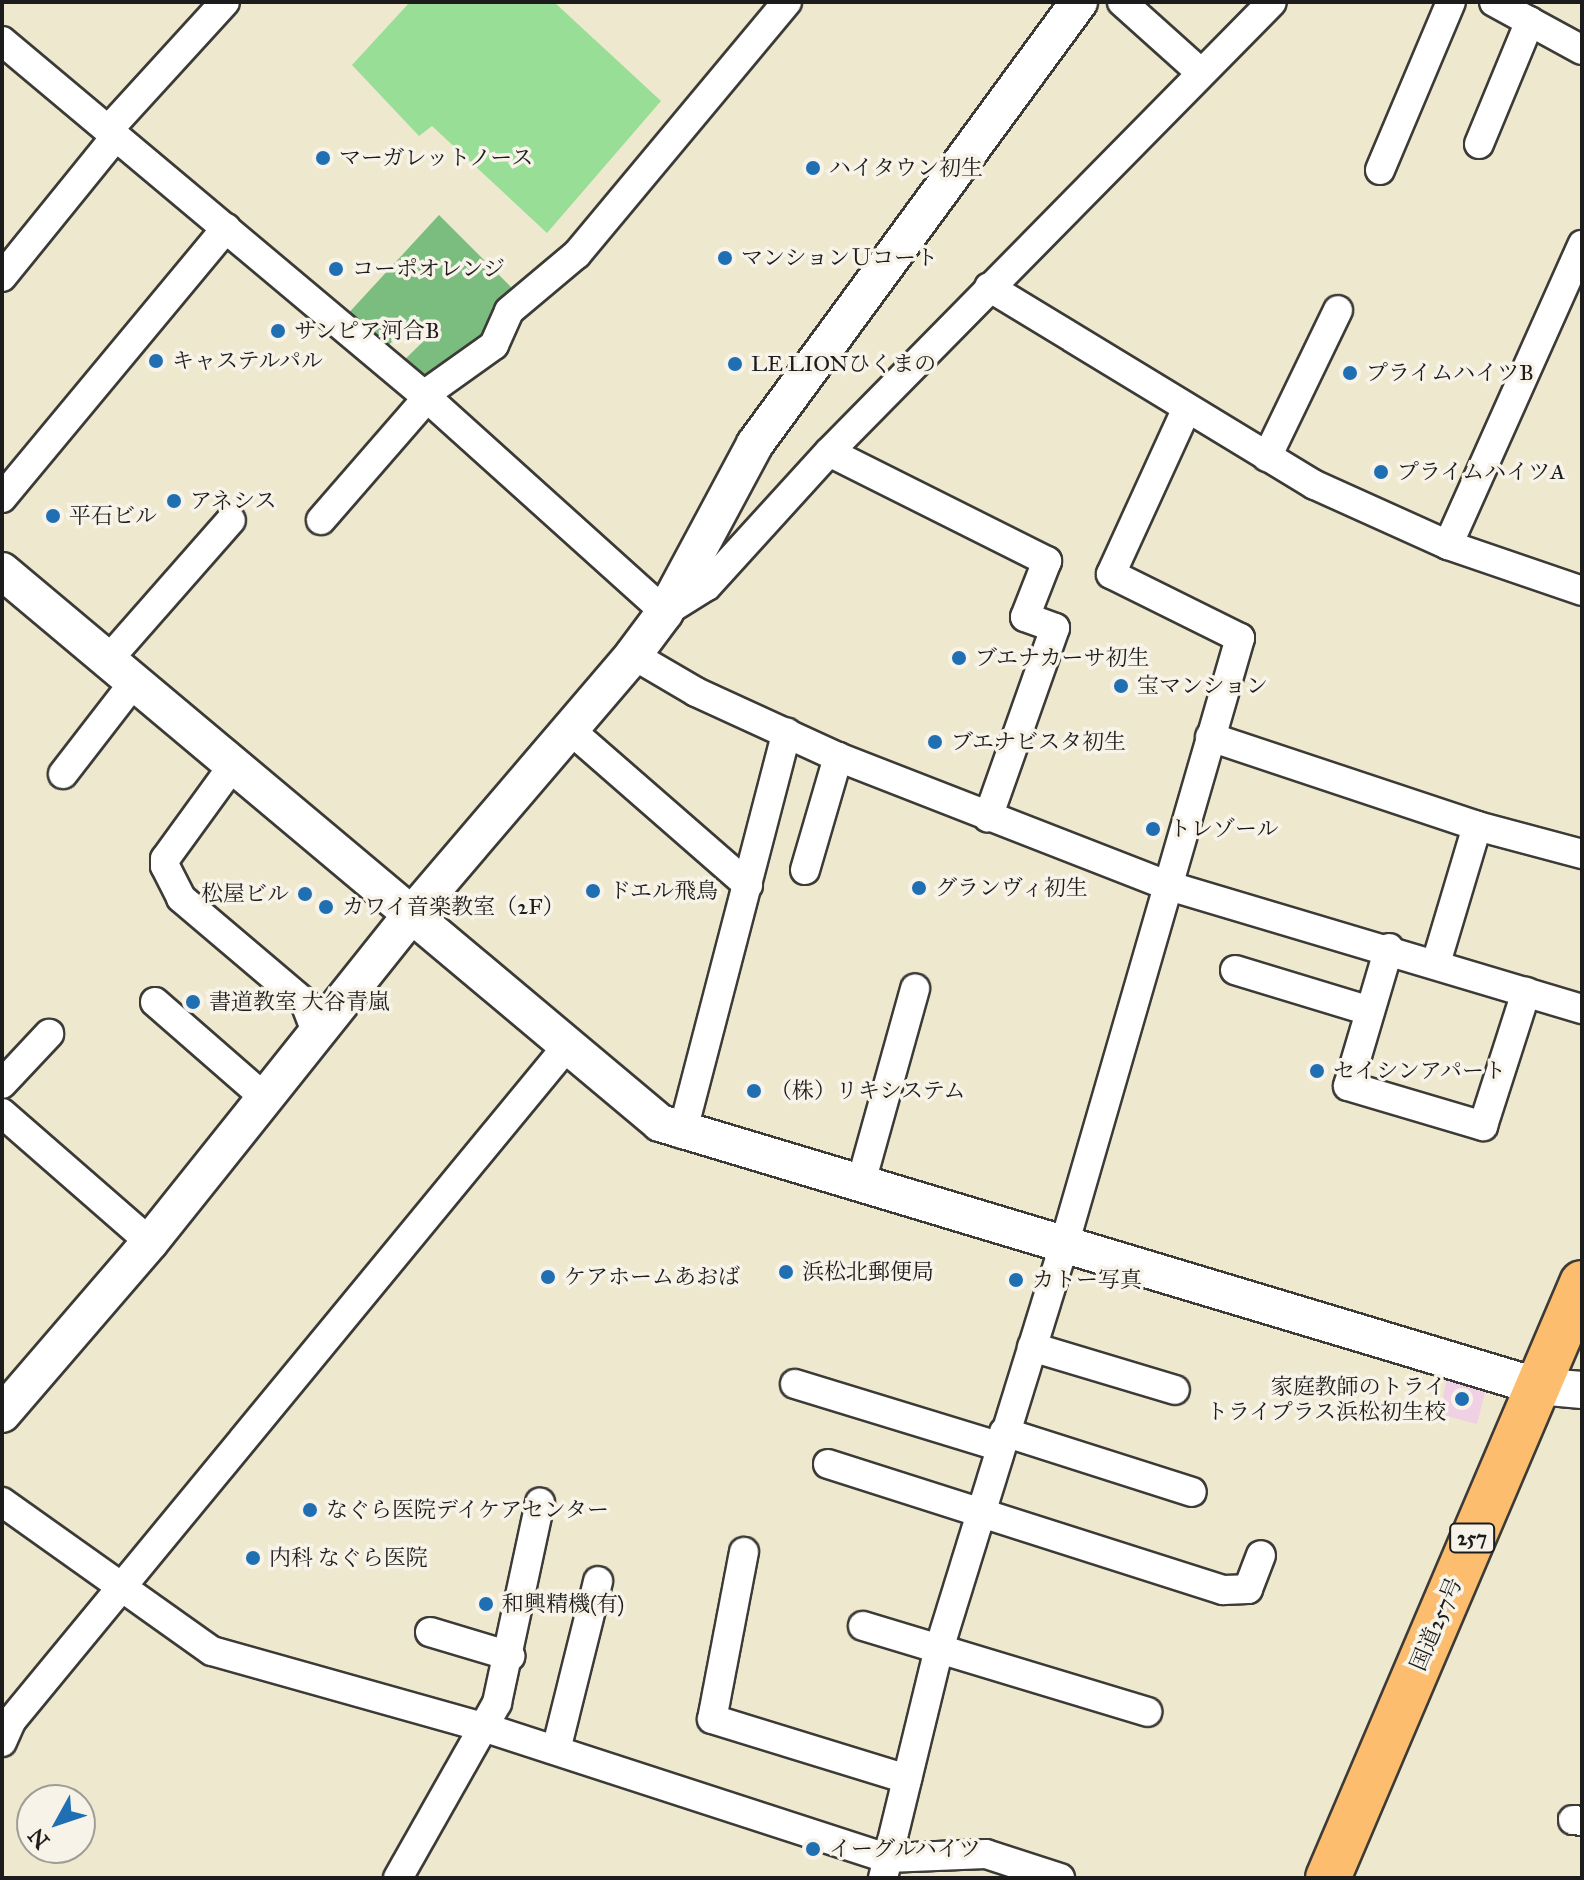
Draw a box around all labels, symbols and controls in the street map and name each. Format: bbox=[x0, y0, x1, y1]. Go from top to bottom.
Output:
place label: マーガレットノース bbox=[339, 145, 536, 171]
marker: マーガレットノース bbox=[314, 149, 332, 167]
place label: ハイタウン初生 bbox=[829, 155, 983, 181]
marker: ハイタウン初生 bbox=[804, 159, 822, 177]
place label: マンションＵコート bbox=[741, 245, 939, 271]
marker: マンションＵコート bbox=[716, 249, 734, 267]
place label: コーポオレンジ bbox=[352, 256, 506, 282]
marker: コーポオレンジ bbox=[327, 260, 345, 278]
place label: サンピア河合B bbox=[294, 318, 441, 344]
marker: サンピア河合B bbox=[269, 322, 287, 340]
place label: キャステルパル bbox=[172, 348, 326, 374]
place label: LE LIONひくまの bbox=[751, 351, 936, 377]
marker: キャステルパル bbox=[147, 352, 165, 370]
marker: LE LIONひくまの bbox=[726, 355, 744, 373]
place label: プライムハイツB bbox=[1366, 360, 1535, 386]
marker: プライムハイツB bbox=[1341, 364, 1359, 382]
place label: プライムハイツA bbox=[1397, 459, 1566, 485]
marker: プライムハイツA bbox=[1372, 463, 1390, 481]
place label: アネシス bbox=[190, 488, 278, 514]
marker: アネシス bbox=[165, 492, 183, 510]
place label: 平石ビル bbox=[69, 503, 157, 529]
marker: 平石ビル bbox=[44, 507, 62, 525]
place label: ブエナカーサ初生 bbox=[975, 645, 1151, 671]
marker: ブエナカーサ初生 bbox=[950, 649, 968, 667]
place label: 宝マンション bbox=[1137, 673, 1269, 699]
marker: 宝マンション bbox=[1112, 677, 1130, 695]
place label: ブエナビスタ初生 bbox=[951, 729, 1127, 755]
marker: ブエナビスタ初生 bbox=[926, 733, 944, 751]
place label: トレゾール bbox=[1169, 816, 1279, 842]
marker: トレゾール bbox=[1144, 820, 1162, 838]
place label: グランヴィ初生 bbox=[935, 875, 1089, 901]
place label: ドエル飛鳥 bbox=[609, 878, 719, 904]
marker: グランヴィ初生 bbox=[910, 879, 928, 897]
place label: 松屋ビル bbox=[201, 881, 289, 907]
marker: ドエル飛鳥 bbox=[584, 882, 602, 900]
marker: 松屋ビル bbox=[296, 885, 314, 903]
place label: カワイ音楽教室（2F） bbox=[342, 894, 565, 920]
marker: カワイ音楽教室（2F） bbox=[317, 898, 335, 916]
place label: 書道教室 大谷青嵐 bbox=[209, 989, 390, 1015]
marker: 書道教室 大谷青嵐 bbox=[184, 993, 202, 1011]
place label: セイシンアパート bbox=[1333, 1058, 1509, 1084]
marker: セイシンアパート bbox=[1308, 1062, 1326, 1080]
place label: （株）リキシステム bbox=[770, 1078, 968, 1104]
marker: （株）リキシステム bbox=[745, 1082, 763, 1100]
place label: 浜松北郵便局 bbox=[802, 1259, 934, 1285]
marker: 浜松北郵便局 bbox=[777, 1263, 795, 1281]
place label: ケアホームあおば bbox=[564, 1264, 740, 1290]
place label: カトー写真 bbox=[1032, 1267, 1142, 1293]
marker: ケアホームあおば bbox=[539, 1268, 557, 1286]
marker: カトー写真 bbox=[1007, 1271, 1025, 1289]
place label: 家庭教師のトライ トライプラス浜松初生校 bbox=[1204, 1373, 1446, 1424]
marker: 家庭教師のトライ トライプラス浜松初生校 bbox=[1453, 1390, 1471, 1408]
place label: なぐら医院デイケアセンター bbox=[326, 1497, 612, 1523]
marker: なぐら医院デイケアセンター bbox=[301, 1501, 319, 1519]
road number: 257 bbox=[1448, 1522, 1496, 1554]
place label: 内科 なぐら医院 bbox=[269, 1545, 428, 1571]
marker: 内科 なぐら医院 bbox=[244, 1549, 262, 1567]
street label: 国道257号 bbox=[1405, 1573, 1467, 1675]
place label: 和興精機(有) bbox=[502, 1591, 624, 1617]
marker: 和興精機(有) bbox=[477, 1595, 495, 1613]
north arrow bbox=[16, 1784, 96, 1864]
text: N bbox=[22, 1823, 55, 1854]
place label: イーグルハイツ bbox=[829, 1836, 983, 1862]
marker: イーグルハイツ bbox=[804, 1840, 822, 1858]

